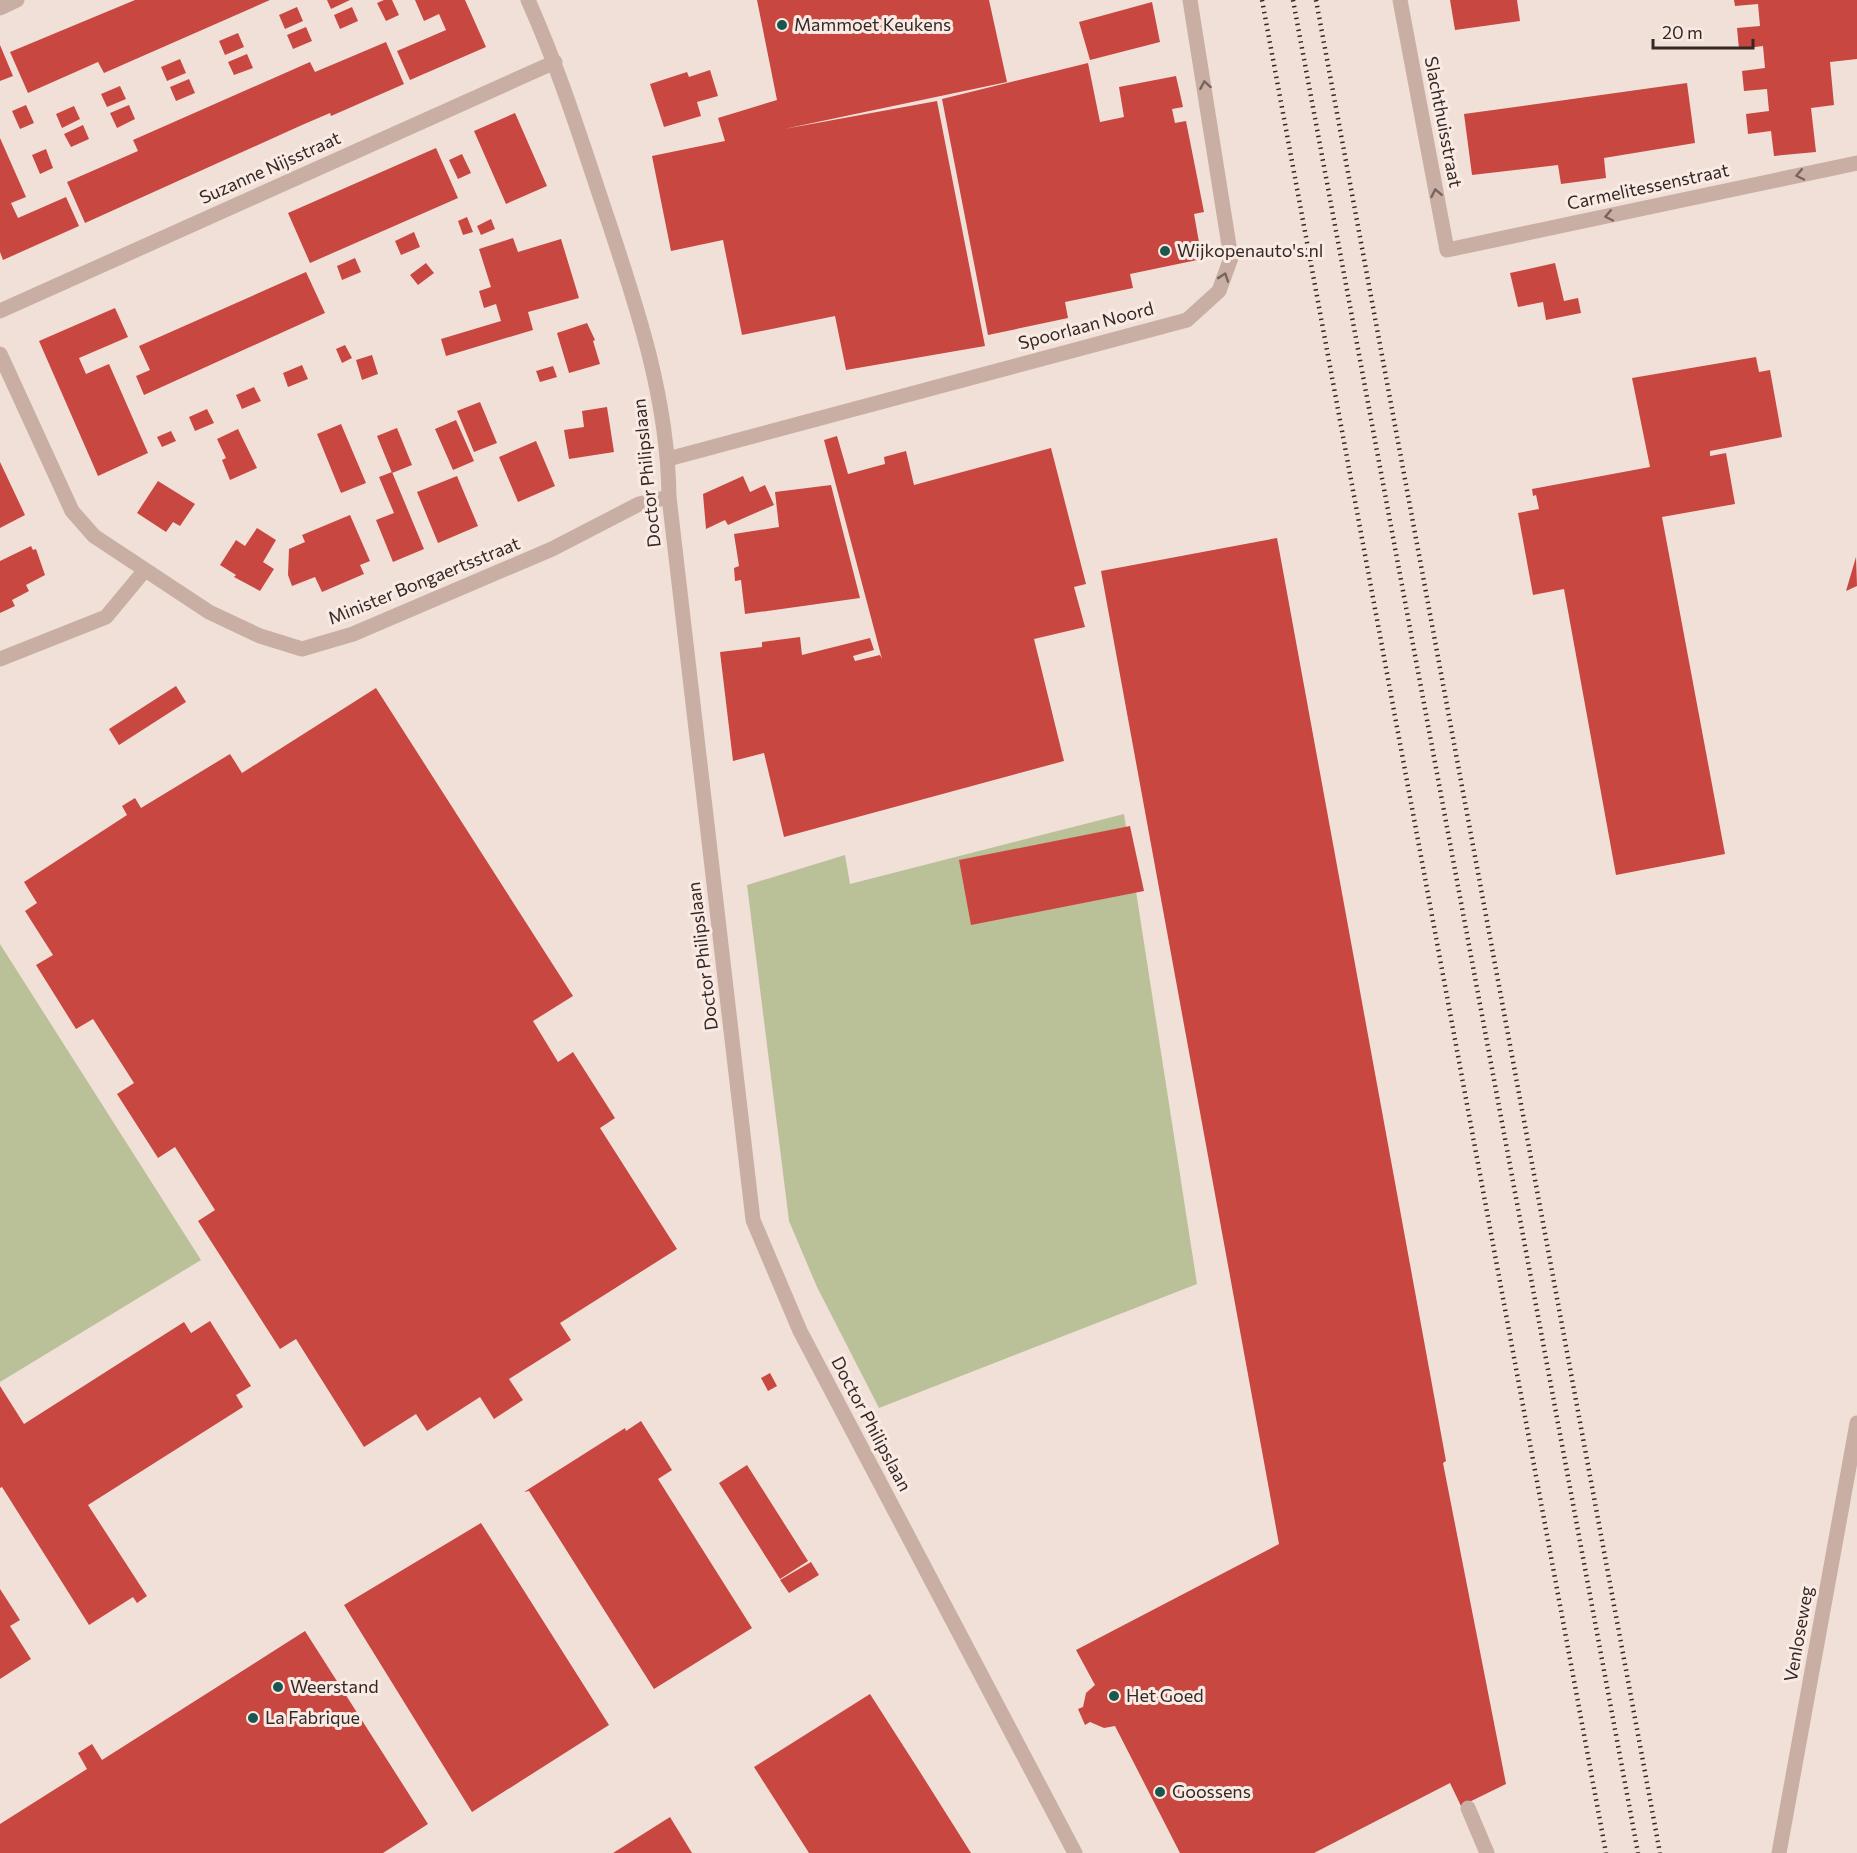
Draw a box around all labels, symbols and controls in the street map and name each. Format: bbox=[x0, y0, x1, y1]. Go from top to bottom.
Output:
scale bar bbox=[1653, 12, 1754, 50]
place label: Mammoet Keukens bbox=[794, 13, 951, 35]
marker: Mammoet Keukens bbox=[775, 18, 789, 32]
text: 20 m bbox=[1662, 21, 1703, 43]
street label: Slachthuisstraat bbox=[1420, 54, 1467, 189]
one-way arrow bbox=[1199, 80, 1212, 90]
street label: Suzanne Nijsstraat bbox=[196, 126, 344, 208]
street label: Carmelitessenstraat bbox=[1565, 158, 1731, 214]
one-way arrow bbox=[1795, 168, 1805, 181]
one-way arrow bbox=[1430, 188, 1443, 198]
one-way arrow bbox=[1604, 208, 1614, 221]
place label: Wijkopenauto's.nl bbox=[1177, 239, 1323, 261]
marker: Wijkopenauto's.nl bbox=[1158, 244, 1172, 258]
one-way arrow bbox=[1216, 272, 1229, 283]
street label: Spoorlaan Noord bbox=[1016, 296, 1156, 354]
street label: Doctor Philipslaan bbox=[627, 398, 665, 549]
street label: Minister Bongaertsstraat bbox=[324, 531, 523, 629]
street label: Doctor Philipslaan bbox=[682, 881, 722, 1032]
street label: Doctor Philipslaan bbox=[827, 1352, 917, 1495]
street label: Venloseweg bbox=[1779, 1584, 1817, 1683]
place label: Weerstand bbox=[290, 1675, 379, 1697]
marker: Weerstand bbox=[271, 1680, 285, 1694]
place label: Het Goed bbox=[1126, 1684, 1204, 1706]
marker: Het Goed bbox=[1107, 1689, 1121, 1703]
place label: La Fabrique bbox=[265, 1706, 360, 1728]
marker: La Fabrique bbox=[246, 1711, 260, 1725]
place label: Goossens bbox=[1172, 1780, 1251, 1802]
marker: Goossens bbox=[1153, 1785, 1167, 1799]

